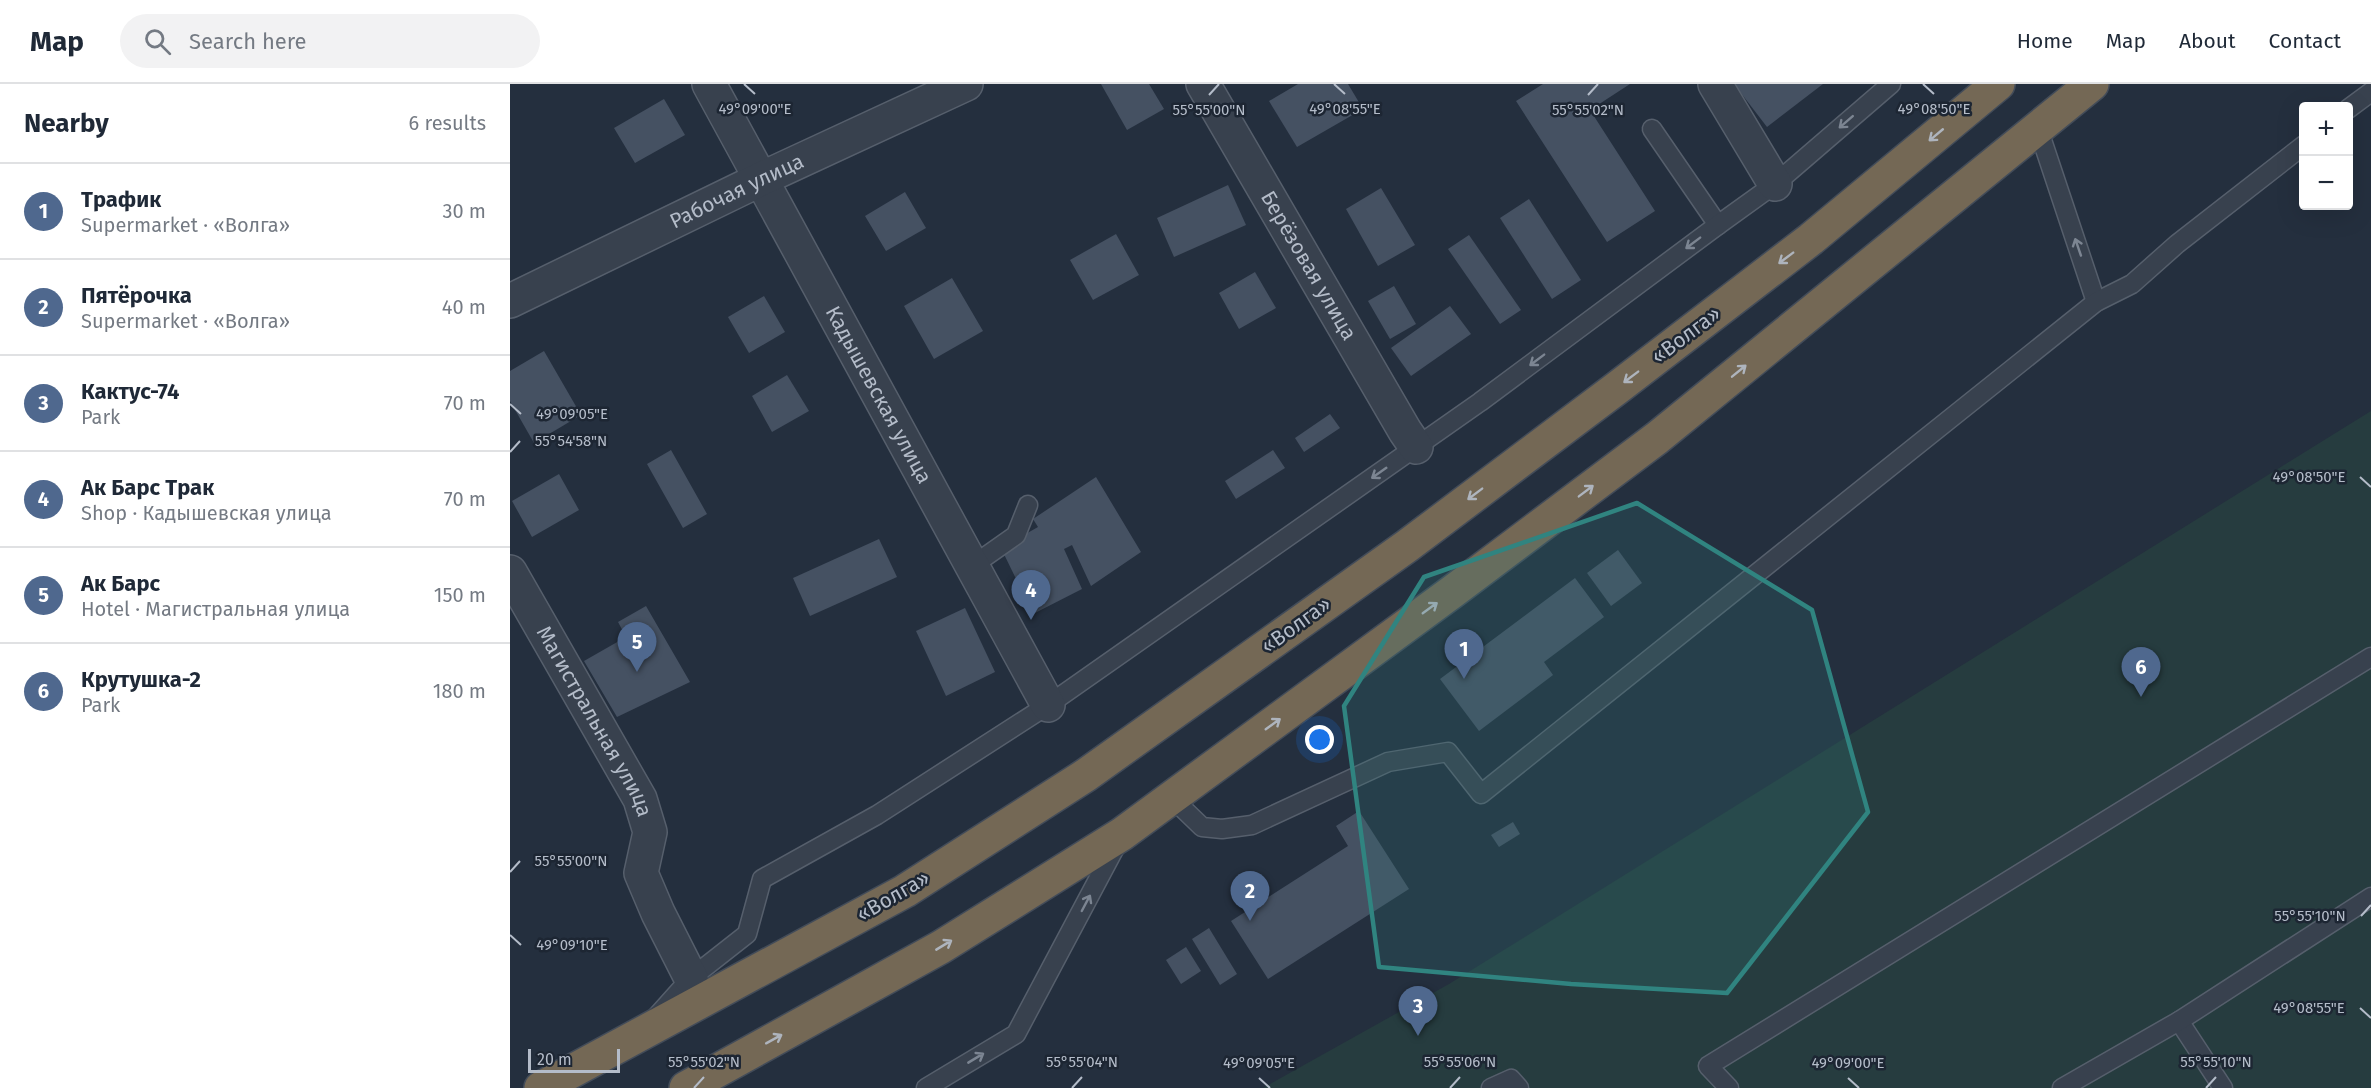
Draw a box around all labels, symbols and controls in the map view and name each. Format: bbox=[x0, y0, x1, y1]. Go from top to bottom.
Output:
search box bbox=[120, 14, 540, 68]
text: Map bbox=[30, 25, 84, 58]
icon: search bbox=[141, 25, 174, 58]
text: Search here bbox=[189, 28, 307, 55]
text: Home bbox=[2017, 28, 2073, 54]
text: Map bbox=[2106, 28, 2146, 54]
text: About bbox=[2179, 28, 2236, 54]
text: Contact bbox=[2269, 28, 2341, 54]
text: 49°09'00"E bbox=[718, 100, 792, 118]
text: 49°08'55"E bbox=[1309, 100, 1381, 118]
text: 49°08'50"E bbox=[1898, 100, 1970, 118]
text: 55°55'00"N bbox=[1172, 101, 1246, 119]
text: 55°55'02"N bbox=[1552, 101, 1624, 119]
map controls bbox=[2299, 102, 2353, 210]
button: + bbox=[2299, 102, 2353, 156]
text: Nearby bbox=[24, 108, 109, 139]
text: 6 results bbox=[409, 111, 486, 135]
one-way arrow bbox=[1839, 115, 1855, 129]
one-way arrow bbox=[1929, 128, 1945, 141]
street label: Рабочая улица bbox=[665, 148, 808, 234]
button: − bbox=[2299, 156, 2353, 210]
text: Трафик bbox=[81, 186, 161, 213]
street label: Берёзовая улица bbox=[1255, 186, 1362, 345]
text: 1 bbox=[39, 199, 48, 223]
text: 30 m bbox=[442, 199, 486, 223]
text: Supermarket · «Волга» bbox=[81, 213, 290, 237]
one-way arrow bbox=[1686, 237, 1702, 249]
one-way arrow bbox=[2071, 238, 2082, 257]
one-way arrow bbox=[1778, 252, 1794, 265]
text: Пятёрочка bbox=[81, 282, 192, 309]
text: 2 bbox=[38, 295, 49, 319]
text: 40 m bbox=[442, 295, 486, 319]
street label: «Волга» bbox=[1646, 300, 1726, 370]
street label: Кадышевская улица bbox=[820, 301, 938, 488]
text: Supermarket · «Волга» bbox=[81, 309, 290, 333]
one-way arrow bbox=[1530, 353, 1546, 366]
one-way arrow bbox=[1731, 365, 1747, 378]
one-way arrow bbox=[1623, 370, 1639, 383]
text: Кактус-74 bbox=[81, 378, 179, 405]
text: 3 bbox=[38, 391, 49, 415]
text: 70 m bbox=[444, 391, 486, 415]
text: Park bbox=[81, 405, 120, 429]
text: 49°09'05"E bbox=[536, 405, 608, 423]
text: 55°54'58"N bbox=[535, 432, 607, 450]
one-way arrow bbox=[1371, 467, 1387, 479]
text: 49°08'50"E bbox=[2273, 468, 2345, 486]
text: Ак Барс Трак bbox=[81, 474, 214, 501]
one-way arrow bbox=[1578, 485, 1594, 498]
text: 4 bbox=[38, 487, 49, 511]
text: 70 m bbox=[444, 487, 486, 511]
one-way arrow bbox=[1467, 488, 1483, 501]
text: Shop · Кадышевская улица bbox=[81, 501, 332, 525]
text: Ак Барс bbox=[81, 570, 160, 597]
pin: 4 bbox=[1012, 570, 1050, 620]
text: 5 bbox=[38, 583, 49, 607]
text: 150 m bbox=[434, 583, 486, 607]
street label: «Волга» bbox=[1256, 591, 1336, 659]
text: Hotel · Магистральная улица bbox=[81, 597, 350, 621]
one-way arrow bbox=[1422, 602, 1438, 615]
street label: Магистральная улица bbox=[531, 621, 658, 820]
pin: 5 bbox=[618, 622, 656, 672]
pin: 1 bbox=[1444, 630, 1484, 679]
pin: 6 bbox=[2122, 648, 2160, 697]
text: Крутушка-2 bbox=[81, 666, 201, 693]
text: 6 bbox=[38, 679, 49, 703]
text: 180 m bbox=[433, 679, 486, 703]
text: Park bbox=[81, 693, 120, 717]
one-way arrow bbox=[1264, 718, 1280, 730]
your location bbox=[1305, 725, 1334, 754]
text: 55°55'00"N bbox=[534, 852, 608, 870]
street label: «Волга» bbox=[852, 865, 934, 927]
pin: 2 bbox=[1230, 872, 1270, 921]
one-way arrow bbox=[1080, 895, 1092, 912]
text: 55°55'10"N bbox=[2274, 907, 2346, 925]
text: 49°09'10"E bbox=[536, 936, 608, 954]
one-way arrow bbox=[935, 938, 952, 950]
pin: 3 bbox=[1398, 986, 1438, 1036]
text: 49°08'55"E bbox=[2273, 999, 2345, 1017]
one-way arrow bbox=[765, 1033, 782, 1045]
scale bar bbox=[528, 1046, 620, 1074]
text: 20 m bbox=[537, 1050, 572, 1069]
one-way arrow bbox=[967, 1052, 984, 1064]
text: 55°55'02"N bbox=[668, 1053, 740, 1071]
text: 55°55'04"N bbox=[1046, 1053, 1118, 1071]
text: 55°55'06"N bbox=[1424, 1053, 1496, 1071]
text: 55°55'10"N bbox=[2180, 1053, 2252, 1071]
text: 49°09'05"E bbox=[1223, 1054, 1295, 1072]
text: 49°09'00"E bbox=[1811, 1054, 1885, 1072]

